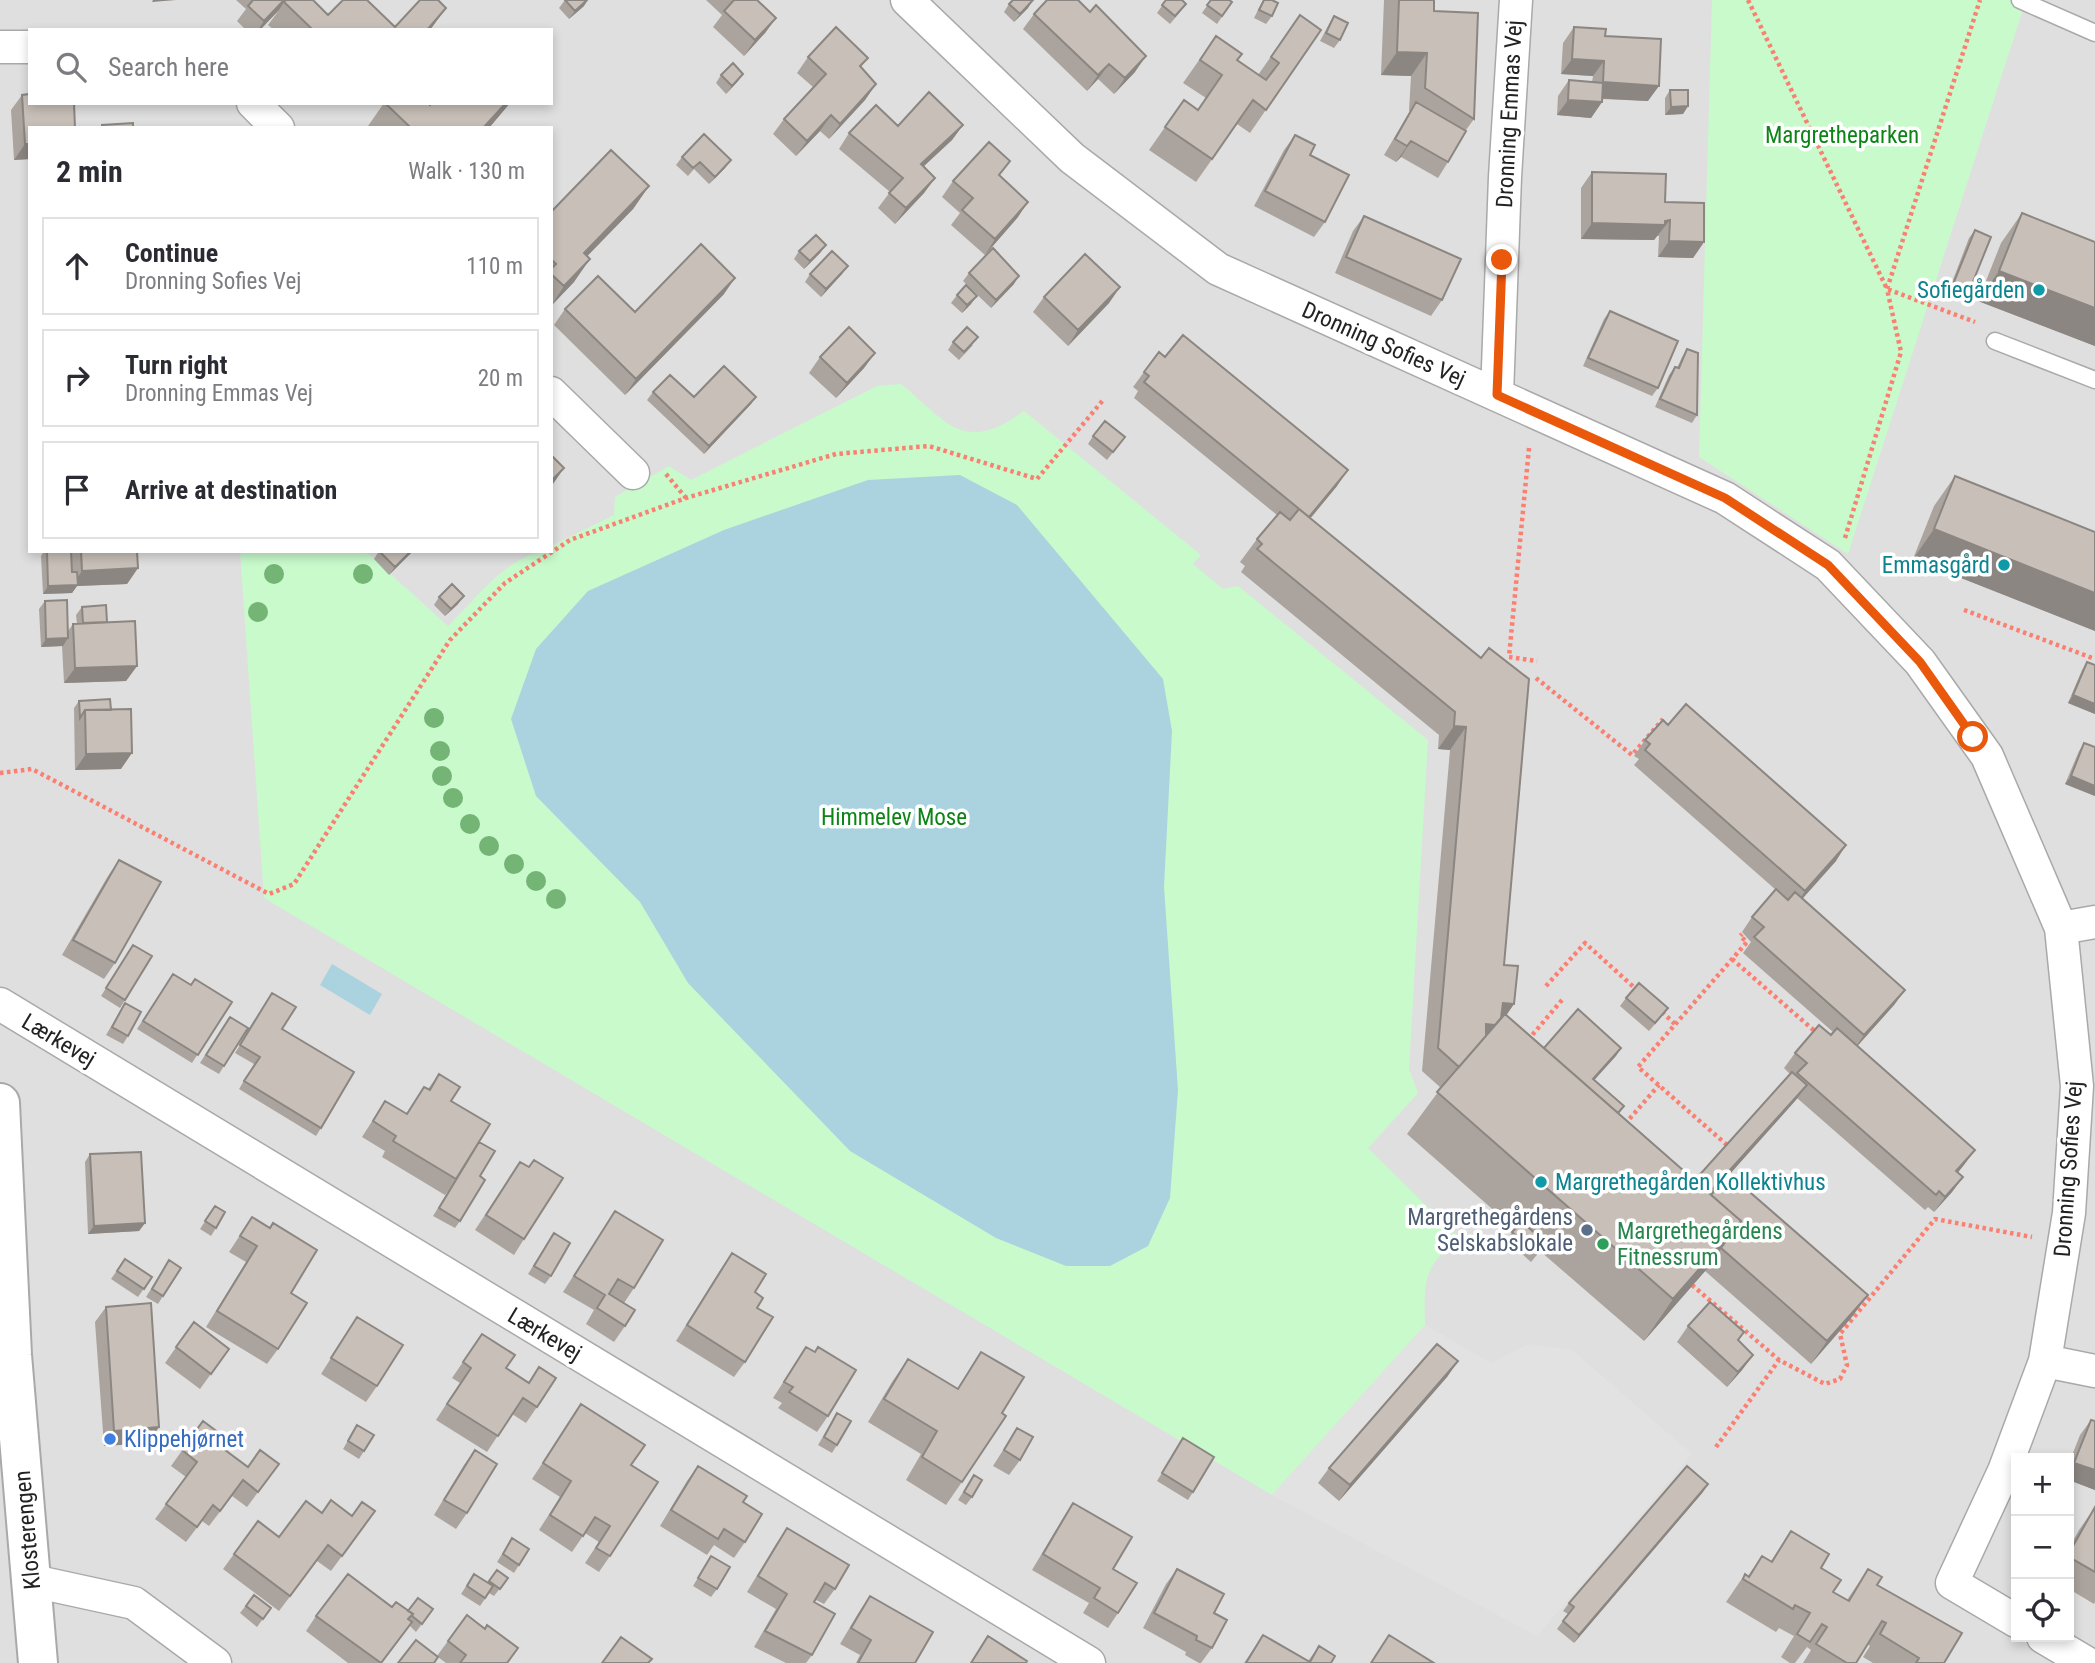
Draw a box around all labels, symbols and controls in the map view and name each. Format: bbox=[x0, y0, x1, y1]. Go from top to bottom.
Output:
street label: Dronning Emmas Vej bbox=[1491, 19, 1528, 209]
search box bbox=[28, 28, 553, 105]
icon: search bbox=[52, 48, 90, 86]
text: Search here bbox=[108, 52, 229, 82]
park label: Margretheparken bbox=[1765, 122, 1919, 149]
text: 2 min bbox=[56, 154, 123, 189]
text: Walk · 130 m bbox=[408, 158, 525, 185]
text: Continue bbox=[125, 238, 218, 268]
route end bbox=[1486, 244, 1517, 275]
icon: ahead bbox=[58, 247, 96, 285]
text: 110 m bbox=[466, 253, 523, 280]
text: Dronning Sofies Vej bbox=[125, 268, 301, 295]
place label: Sofiegården bbox=[1917, 277, 2025, 304]
marker: Sofiegården bbox=[2031, 282, 2047, 298]
street label: Dronning Sofies Vej bbox=[1298, 296, 1470, 393]
text: Turn right bbox=[125, 350, 227, 380]
icon: right bbox=[58, 359, 96, 397]
text: 20 m bbox=[478, 365, 523, 392]
text: Dronning Emmas Vej bbox=[125, 380, 313, 407]
icon: arrive bbox=[58, 471, 96, 509]
text: Arrive at destination bbox=[125, 475, 337, 505]
place label: Emmasgård bbox=[1882, 552, 1990, 579]
marker: Emmasgård bbox=[1996, 557, 2012, 573]
route start bbox=[1957, 721, 1988, 752]
park label: Himmelev Mose bbox=[821, 804, 967, 831]
street label: Lærkevej bbox=[17, 1008, 100, 1073]
street label: Dronning Sofies Vej bbox=[2049, 1080, 2088, 1258]
place label: Margrethegården Kollektivhus bbox=[1555, 1169, 1826, 1196]
marker: Margrethegården Kollektivhus bbox=[1533, 1174, 1549, 1190]
place label: Margrethegårdens Selskabslokale bbox=[1407, 1204, 1573, 1257]
place label: Margrethegårdens Fitnessrum bbox=[1617, 1218, 1783, 1271]
marker: Margrethegårdens Selskabslokale bbox=[1579, 1222, 1595, 1238]
marker: Margrethegårdens Fitnessrum bbox=[1595, 1236, 1611, 1252]
street label: Lærkevej bbox=[503, 1302, 586, 1367]
place label: Klippehjørnet bbox=[124, 1426, 244, 1453]
marker: Klippehjørnet bbox=[102, 1431, 118, 1447]
map controls bbox=[2011, 1453, 2074, 1642]
button: + bbox=[2011, 1453, 2074, 1516]
street label: Klosterengen bbox=[9, 1469, 46, 1591]
button: − bbox=[2011, 1516, 2074, 1579]
button: locate bbox=[2011, 1579, 2074, 1642]

